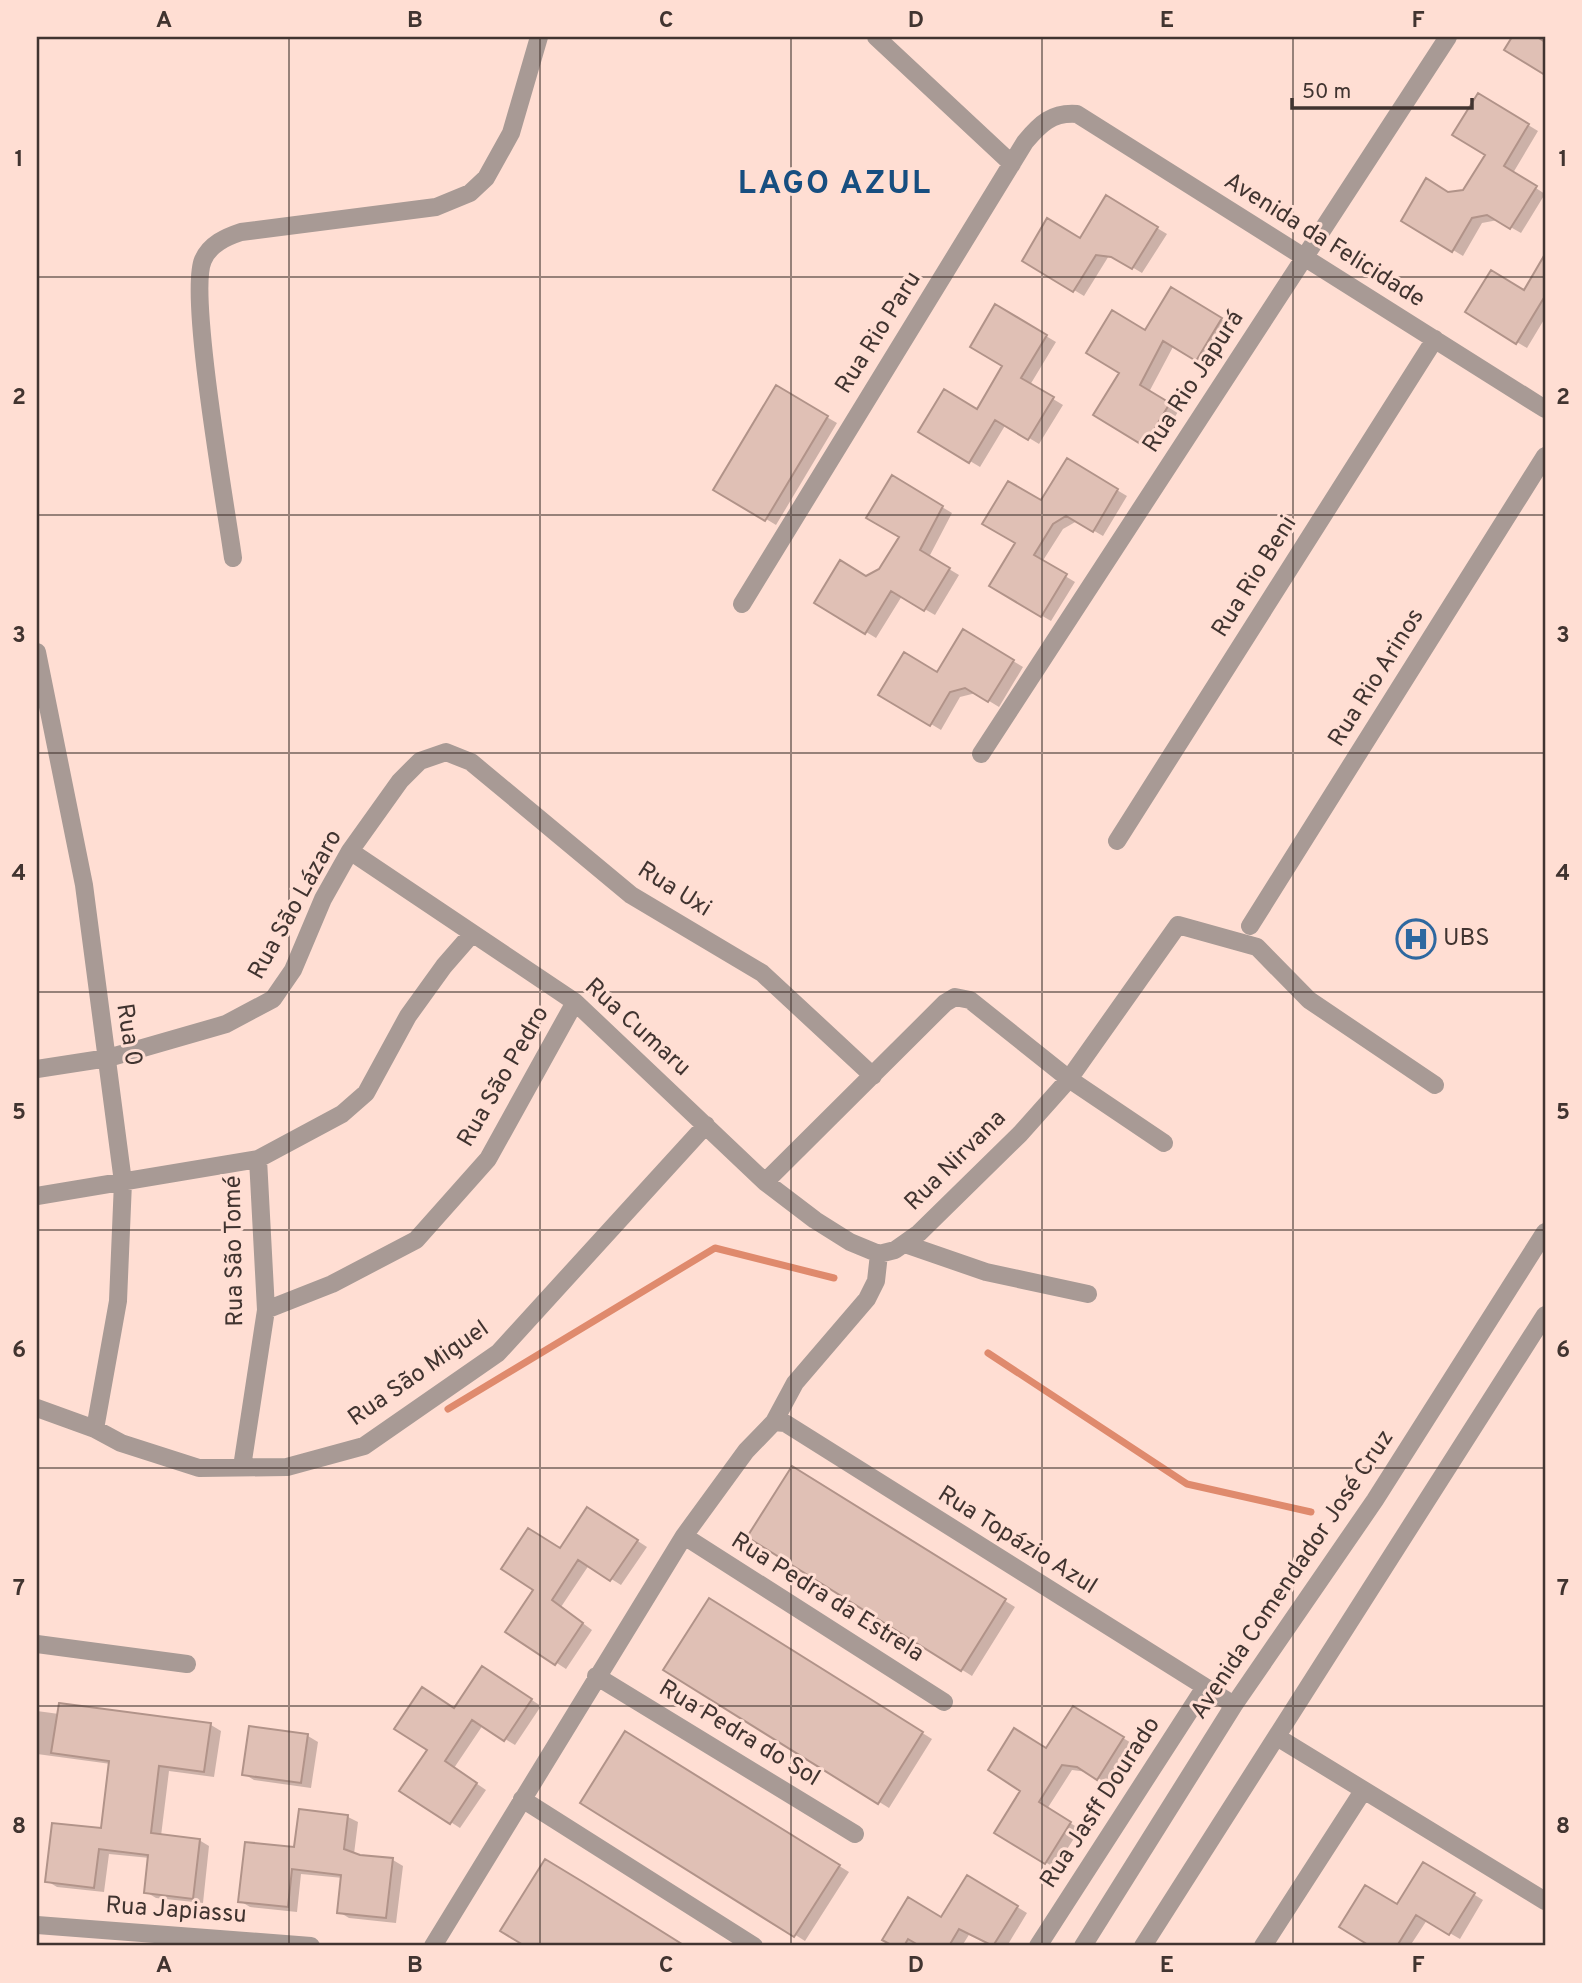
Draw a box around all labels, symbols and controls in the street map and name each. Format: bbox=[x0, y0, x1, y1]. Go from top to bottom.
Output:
text: A bbox=[156, 7, 172, 36]
text: B bbox=[407, 7, 423, 36]
text: C bbox=[659, 7, 673, 36]
text: D bbox=[908, 7, 924, 36]
text: E bbox=[1160, 7, 1174, 36]
text: F bbox=[1411, 7, 1425, 36]
scale bar bbox=[1292, 66, 1472, 110]
text: 50 m bbox=[1302, 79, 1351, 106]
text: 1 bbox=[14, 146, 24, 175]
text: 1 bbox=[1558, 146, 1568, 175]
district label: LAGO AZUL bbox=[738, 165, 932, 205]
street label: Avenida da Felicidade bbox=[1218, 167, 1430, 315]
street label: Rua Rio Paru bbox=[829, 266, 929, 400]
street label: Rua Rio Japurá bbox=[1137, 305, 1251, 459]
text: 2 bbox=[12, 384, 26, 413]
text: 2 bbox=[1556, 384, 1570, 413]
street label: Rua Rio Beni bbox=[1206, 511, 1304, 643]
street label: Rua Rio Arinos bbox=[1323, 603, 1431, 753]
text: 3 bbox=[12, 622, 26, 651]
text: 3 bbox=[1556, 622, 1570, 651]
street label: Rua São Lázaro bbox=[242, 825, 350, 985]
street label: Rua Uxi bbox=[631, 856, 717, 924]
text: 4 bbox=[12, 860, 26, 889]
text: 4 bbox=[1556, 860, 1570, 889]
hospital icon: UBS bbox=[1395, 918, 1437, 960]
place label: UBS bbox=[1443, 924, 1490, 954]
street label: Rua Cumaru bbox=[578, 972, 696, 1084]
street label: Rua São Pedro bbox=[452, 1001, 556, 1153]
street label: Rua 0 bbox=[108, 1002, 148, 1068]
text: 5 bbox=[12, 1099, 26, 1128]
text: 5 bbox=[1556, 1099, 1570, 1128]
street label: Rua Nirvana bbox=[899, 1104, 1013, 1218]
street label: Rua São Tomé bbox=[219, 1175, 251, 1327]
street label: Rua São Miguel bbox=[343, 1314, 495, 1434]
text: 6 bbox=[12, 1337, 26, 1366]
text: 6 bbox=[1556, 1337, 1570, 1366]
street label: Avenida Comendador José Cruz bbox=[1185, 1425, 1401, 1725]
street label: Rua Topázio Azul bbox=[932, 1480, 1102, 1602]
street label: Rua Pedra da Estrela bbox=[725, 1526, 929, 1670]
text: 7 bbox=[13, 1575, 25, 1604]
text: 7 bbox=[1557, 1575, 1569, 1604]
street label: Rua Pedra do Sol bbox=[653, 1674, 825, 1794]
street label: Rua Jasff Dourado bbox=[1034, 1712, 1168, 1894]
text: 8 bbox=[12, 1813, 26, 1842]
text: 8 bbox=[1556, 1813, 1570, 1842]
street label: Rua Japiassu bbox=[104, 1891, 248, 1931]
text: A bbox=[156, 1952, 172, 1981]
text: B bbox=[407, 1952, 423, 1981]
text: C bbox=[659, 1952, 673, 1981]
text: D bbox=[908, 1952, 924, 1981]
text: E bbox=[1160, 1952, 1174, 1981]
text: F bbox=[1411, 1952, 1425, 1981]

